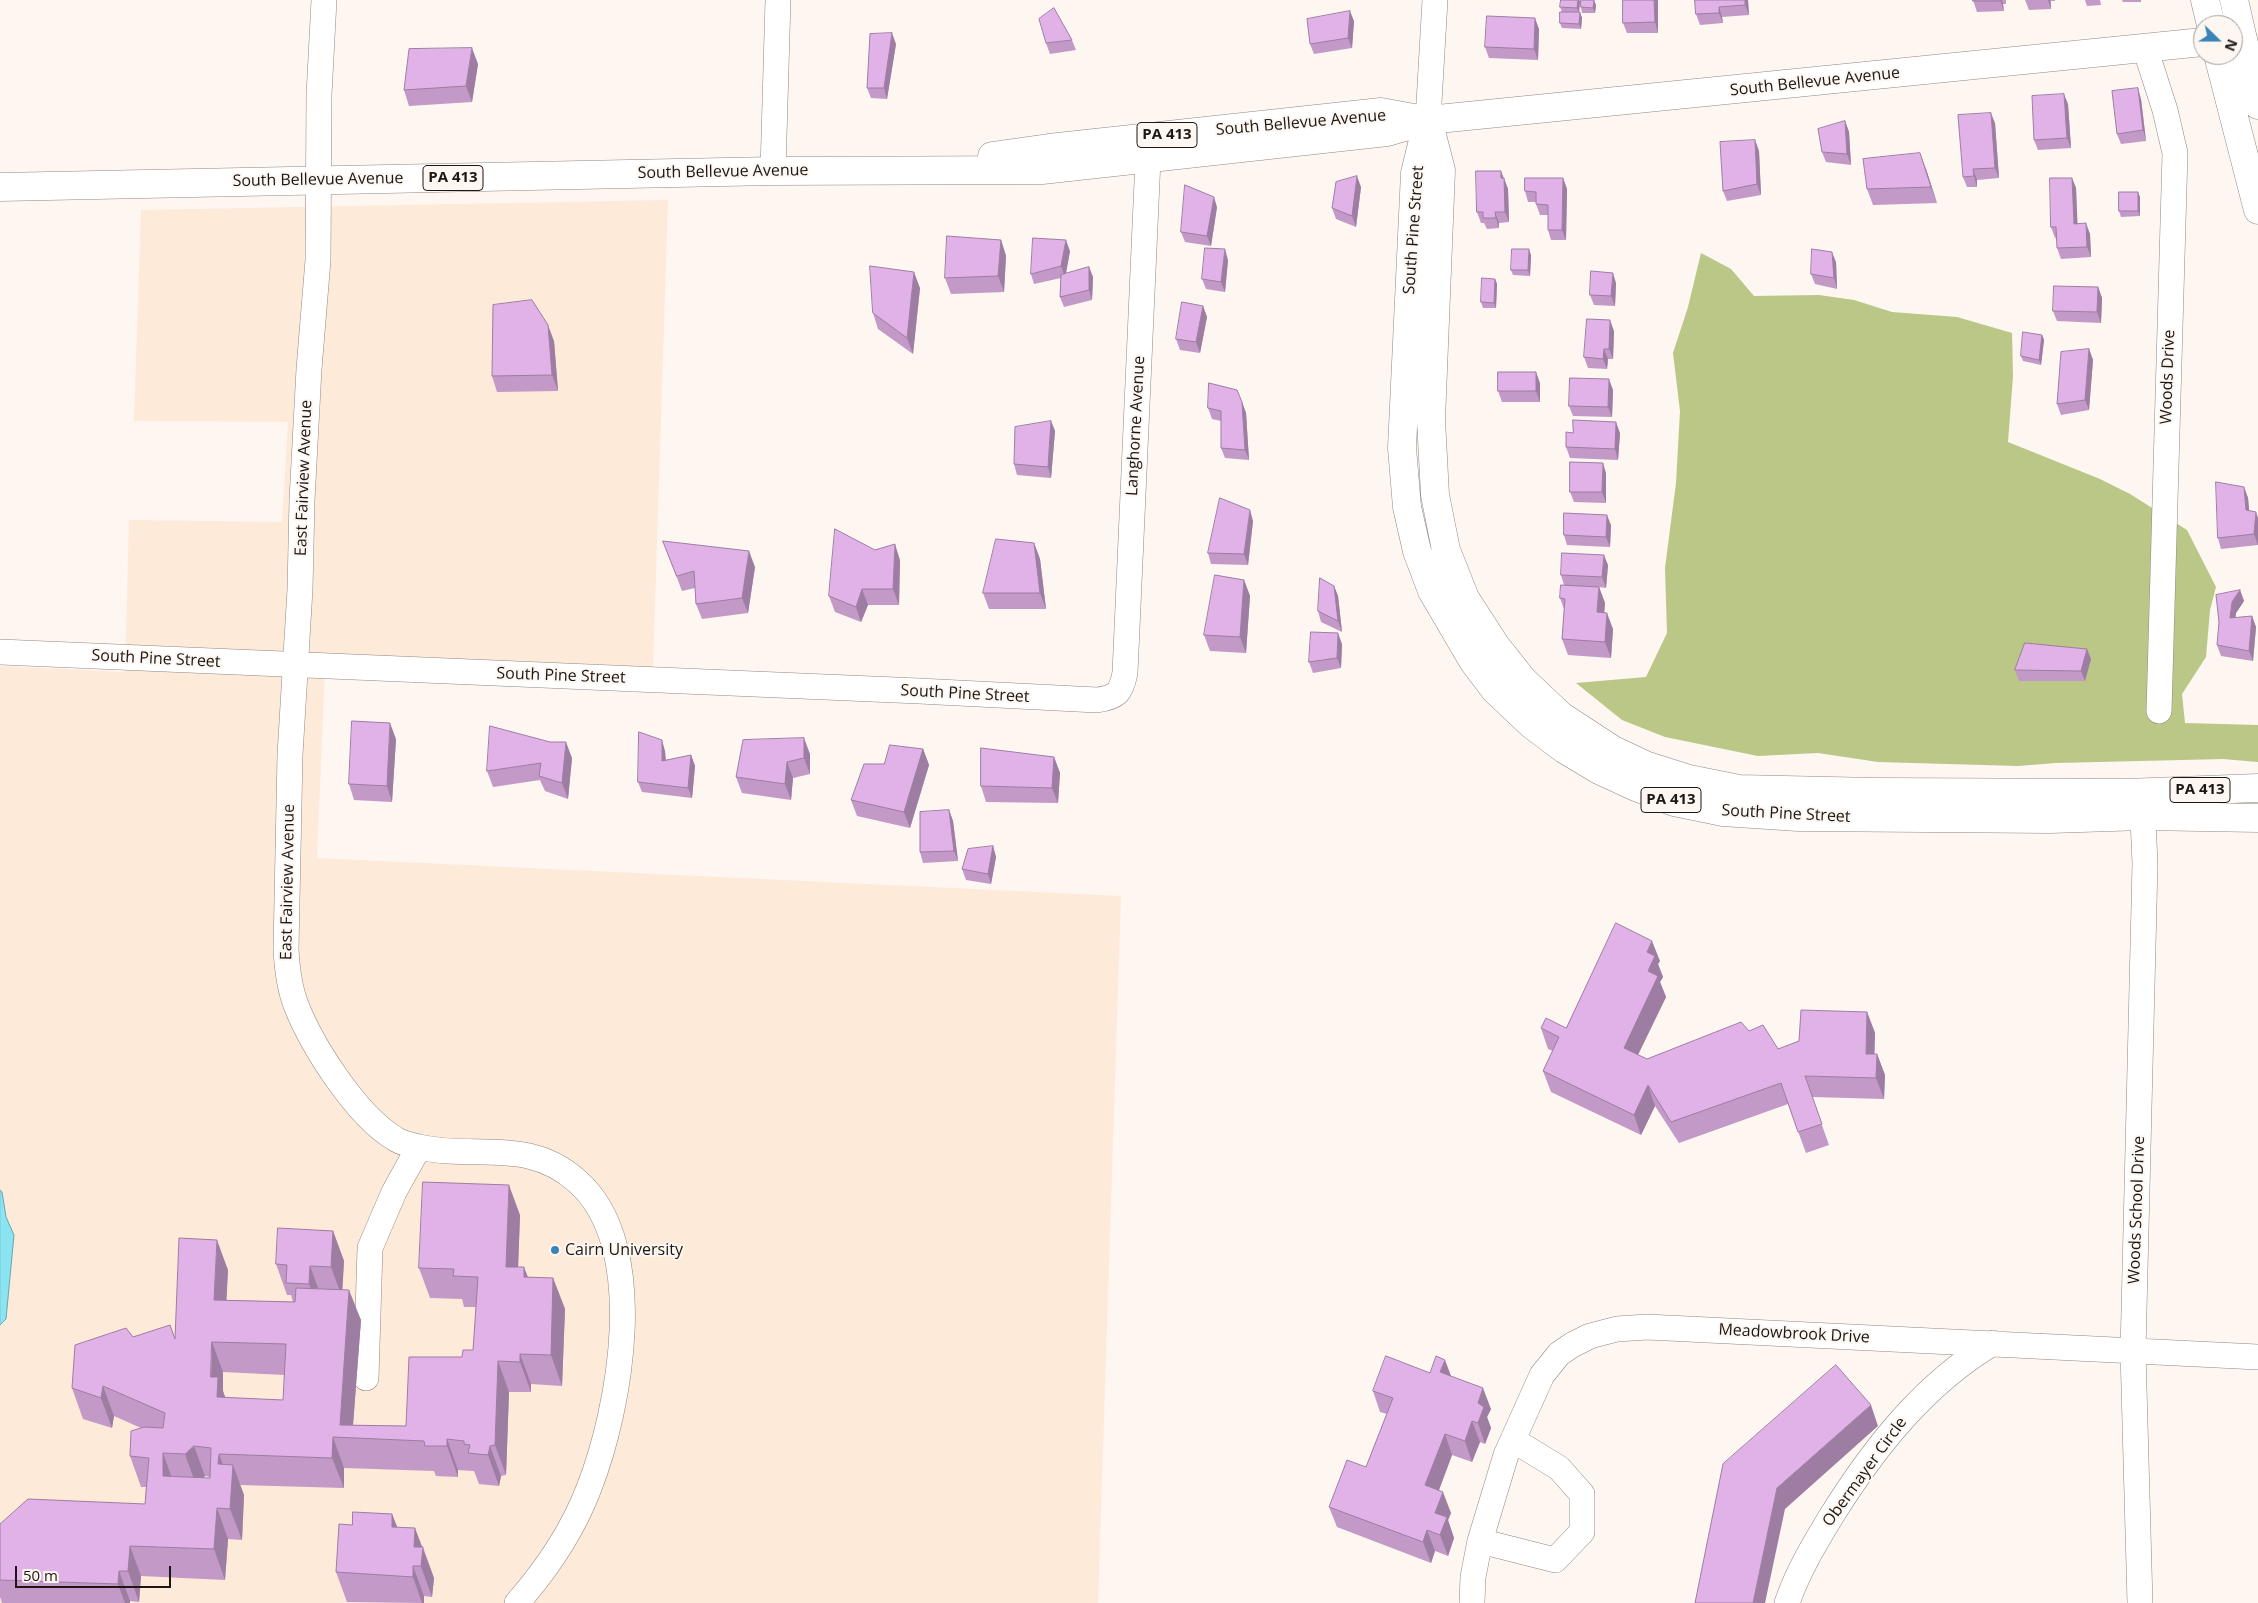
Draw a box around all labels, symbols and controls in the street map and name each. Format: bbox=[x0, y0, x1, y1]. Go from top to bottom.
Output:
north arrow bbox=[2193, 15, 2243, 65]
text: N bbox=[2221, 37, 2242, 54]
street label: South Bellevue Avenue bbox=[1729, 64, 1901, 100]
street label: South Bellevue Avenue bbox=[1215, 106, 1387, 140]
road number: PA 413 bbox=[1137, 122, 1197, 148]
street label: South Bellevue Avenue bbox=[637, 161, 809, 183]
street label: South Pine Street bbox=[1400, 165, 1428, 295]
road number: PA 413 bbox=[423, 166, 483, 190]
street label: South Bellevue Avenue bbox=[232, 169, 404, 191]
street label: Woods Drive bbox=[2157, 329, 2179, 425]
street label: Langhorne Avenue bbox=[1123, 355, 1149, 497]
street label: East Fairview Avenue bbox=[292, 400, 316, 556]
street label: South Pine Street bbox=[91, 646, 221, 672]
street label: South Pine Street bbox=[496, 664, 626, 688]
street label: South Pine Street bbox=[900, 681, 1030, 707]
road number: PA 413 bbox=[2170, 778, 2230, 802]
road number: PA 413 bbox=[1641, 788, 1701, 812]
street label: South Pine Street bbox=[1721, 801, 1851, 827]
street label: East Fairview Avenue bbox=[277, 804, 299, 960]
street label: Woods School Drive bbox=[2125, 1135, 2149, 1285]
place label: Cairn University bbox=[565, 1240, 683, 1260]
marker: Cairn University bbox=[549, 1244, 561, 1256]
street label: Meadowbrook Drive bbox=[1718, 1320, 1870, 1348]
street label: Obermayer Circle bbox=[1819, 1414, 1911, 1530]
scale bar bbox=[18, 1556, 174, 1588]
text: 50 m bbox=[23, 1565, 58, 1585]

